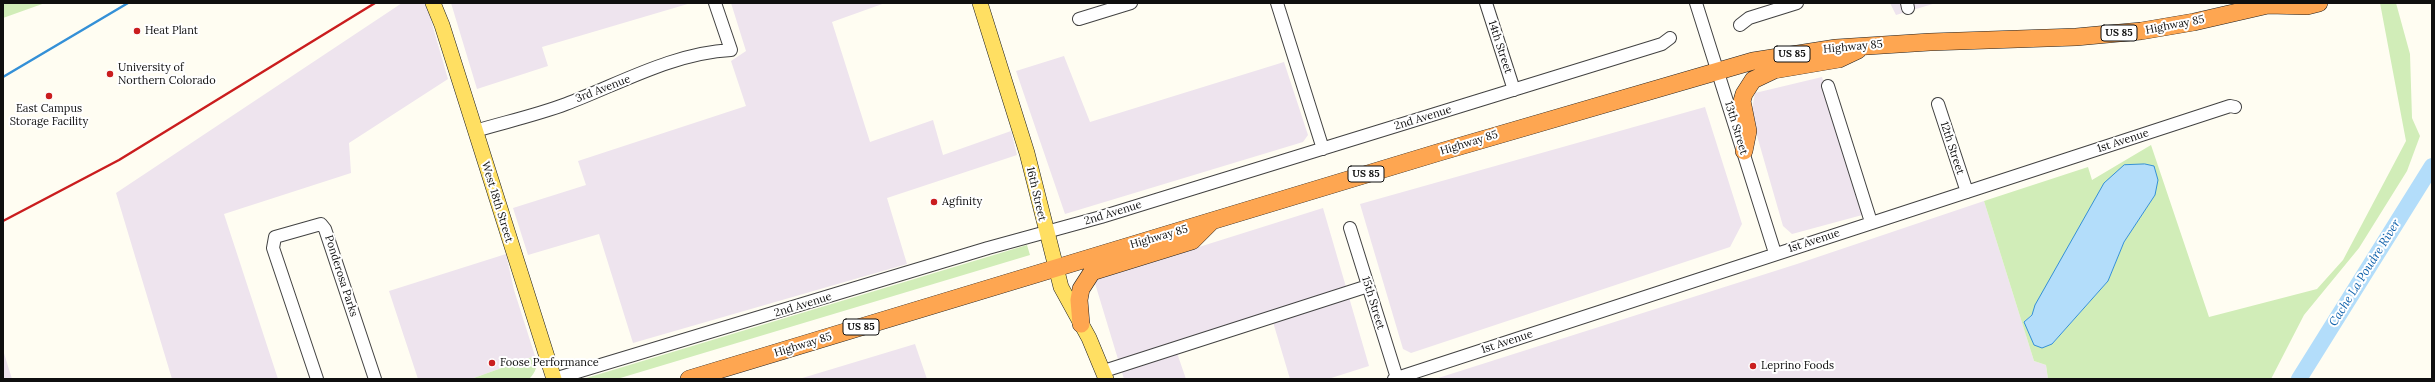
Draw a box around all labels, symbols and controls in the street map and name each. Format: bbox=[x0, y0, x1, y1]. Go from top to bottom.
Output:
street label: Highway 85 bbox=[2144, 13, 2206, 37]
street label: 14th Street bbox=[1485, 19, 1515, 75]
place label: Heat Plant bbox=[145, 24, 198, 38]
road number: US 85 bbox=[2101, 25, 2137, 41]
marker: Heat Plant bbox=[132, 26, 142, 36]
street label: Highway 85 bbox=[1823, 38, 1883, 56]
road number: US 85 bbox=[1774, 46, 1810, 62]
place label: University of Northern Colorado bbox=[118, 61, 216, 87]
marker: University of Northern Colorado bbox=[105, 69, 115, 79]
street label: 3rd Avenue bbox=[574, 73, 632, 105]
marker: East Campus Storage Facility bbox=[44, 91, 54, 101]
street label: 13th Street bbox=[1722, 100, 1750, 156]
place label: East Campus Storage Facility bbox=[10, 102, 88, 128]
street label: 2nd Avenue bbox=[1393, 103, 1453, 133]
street label: 12th Street bbox=[1937, 120, 1967, 176]
street label: 1st Avenue bbox=[2095, 126, 2151, 156]
street label: Highway 85 bbox=[1439, 128, 1499, 158]
street label: West 18th Street bbox=[478, 160, 516, 244]
street label: 16th Street bbox=[1023, 166, 1049, 222]
road number: US 85 bbox=[1348, 166, 1384, 182]
place label: Agfinity bbox=[942, 195, 982, 209]
marker: Agfinity bbox=[929, 197, 939, 207]
street label: 2nd Avenue bbox=[1083, 198, 1143, 228]
water label: Cache La Poudre River bbox=[2326, 217, 2404, 329]
street label: Highway 85 bbox=[1129, 222, 1189, 252]
street label: 1st Avenue bbox=[1786, 226, 1842, 256]
street label: Ponderosa Parks bbox=[322, 234, 360, 318]
street label: 15th Street bbox=[1359, 275, 1387, 331]
street label: 2nd Avenue bbox=[773, 290, 833, 320]
road number: US 85 bbox=[843, 319, 879, 335]
street label: 1st Avenue bbox=[1479, 327, 1535, 357]
street label: Highway 85 bbox=[773, 330, 833, 360]
place label: Foose Performance bbox=[500, 356, 599, 370]
marker: Foose Performance bbox=[487, 358, 497, 368]
place label: Leprino Foods bbox=[1761, 359, 1834, 373]
marker: Leprino Foods bbox=[1748, 361, 1758, 371]

